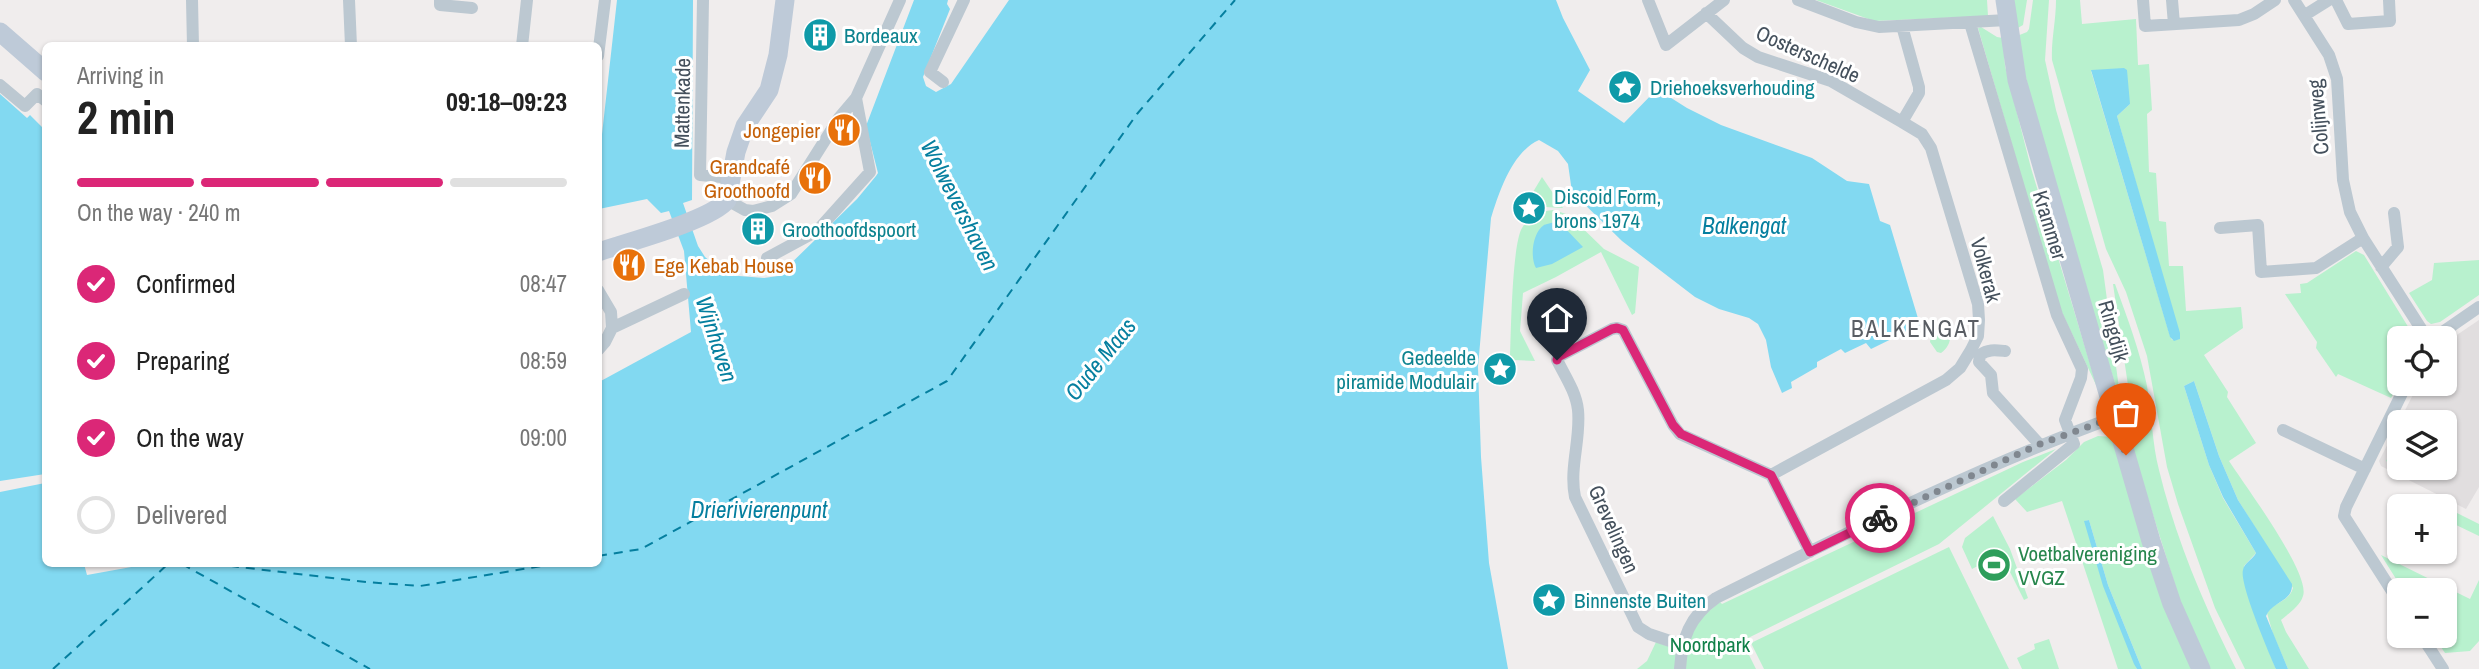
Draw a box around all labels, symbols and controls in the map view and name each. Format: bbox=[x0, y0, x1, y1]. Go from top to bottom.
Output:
building icon: Bordeaux bbox=[801, 16, 839, 54]
street label: Oosterschelde bbox=[1751, 18, 1865, 90]
place label: Bordeaux bbox=[844, 21, 918, 50]
street label: Mattenkade bbox=[667, 58, 697, 148]
text: Arriving in bbox=[77, 60, 164, 91]
place icon: Driehoeksverhouding bbox=[1606, 68, 1644, 106]
place label: Driehoeksverhouding bbox=[1650, 73, 1815, 102]
street label: Colijnweg bbox=[2300, 78, 2336, 156]
text: 09:18–09:23 bbox=[446, 84, 567, 119]
text: 2 min bbox=[77, 86, 176, 148]
restaurant icon: Jongepier bbox=[825, 111, 863, 149]
place label: Jongepier bbox=[743, 116, 820, 145]
water label: Wolwevershaven bbox=[914, 134, 1006, 276]
place label: Grandcafé Groothoofd bbox=[704, 152, 790, 205]
restaurant icon: Grandcafé Groothoofd bbox=[796, 159, 834, 197]
place label: Discoid Form, brons 1974 bbox=[1554, 182, 1661, 235]
street label: Krammer bbox=[2026, 187, 2074, 263]
place icon: Discoid Form, brons 1974 bbox=[1510, 189, 1548, 227]
text: On the way · 240 m bbox=[77, 197, 241, 228]
building icon: Groothoofdspoort bbox=[739, 210, 777, 248]
water label: Balkengat bbox=[1702, 210, 1787, 241]
place label: Groothoofdspoort bbox=[782, 215, 916, 244]
street label: Volkerak bbox=[1963, 234, 2009, 306]
restaurant icon: Ege Kebab House bbox=[610, 246, 648, 284]
place label: Ege Kebab House bbox=[654, 251, 794, 280]
icon: check bbox=[77, 265, 115, 303]
text: Confirmed bbox=[136, 266, 236, 301]
text: 08:47 bbox=[520, 268, 567, 299]
pin bbox=[1527, 288, 1587, 360]
water label: Wijnhaven bbox=[689, 292, 745, 386]
street label: Ringdijk bbox=[2091, 297, 2137, 366]
icon: home bbox=[1538, 299, 1576, 337]
water label: Oude Maas bbox=[1057, 311, 1143, 407]
district label: BALKENGAT bbox=[1851, 313, 1981, 344]
map controls bbox=[2387, 326, 2457, 648]
button: locate bbox=[2387, 326, 2457, 396]
icon: check bbox=[77, 342, 115, 380]
text: Preparing bbox=[136, 343, 230, 378]
place label: Gedeelde piramide Modulair bbox=[1336, 343, 1476, 396]
text: 08:59 bbox=[520, 345, 567, 376]
place icon: Gedeelde piramide Modulair bbox=[1481, 350, 1519, 388]
pin bbox=[2096, 383, 2156, 455]
icon: bag bbox=[2107, 394, 2145, 432]
button: layers bbox=[2387, 410, 2457, 480]
icon: check bbox=[77, 419, 115, 457]
text: On the way bbox=[136, 420, 244, 455]
text: 09:00 bbox=[520, 422, 567, 453]
street label: Grevelingen bbox=[1582, 480, 1646, 578]
courier bbox=[1845, 483, 1915, 553]
water label: Drierivierenpunt bbox=[691, 494, 828, 525]
button: + bbox=[2387, 494, 2457, 564]
text: Delivered bbox=[136, 497, 227, 532]
icon: bike bbox=[1861, 499, 1899, 537]
place label: Voetbalvereniging VVGZ bbox=[2018, 539, 2157, 592]
sports icon: Voetbalvereniging VVGZ bbox=[1975, 546, 2013, 584]
button: − bbox=[2387, 578, 2457, 648]
place icon: Binnenste Buiten bbox=[1530, 581, 1568, 619]
place label: Binnenste Buiten bbox=[1574, 586, 1706, 615]
park label: Noordpark bbox=[1670, 630, 1751, 659]

